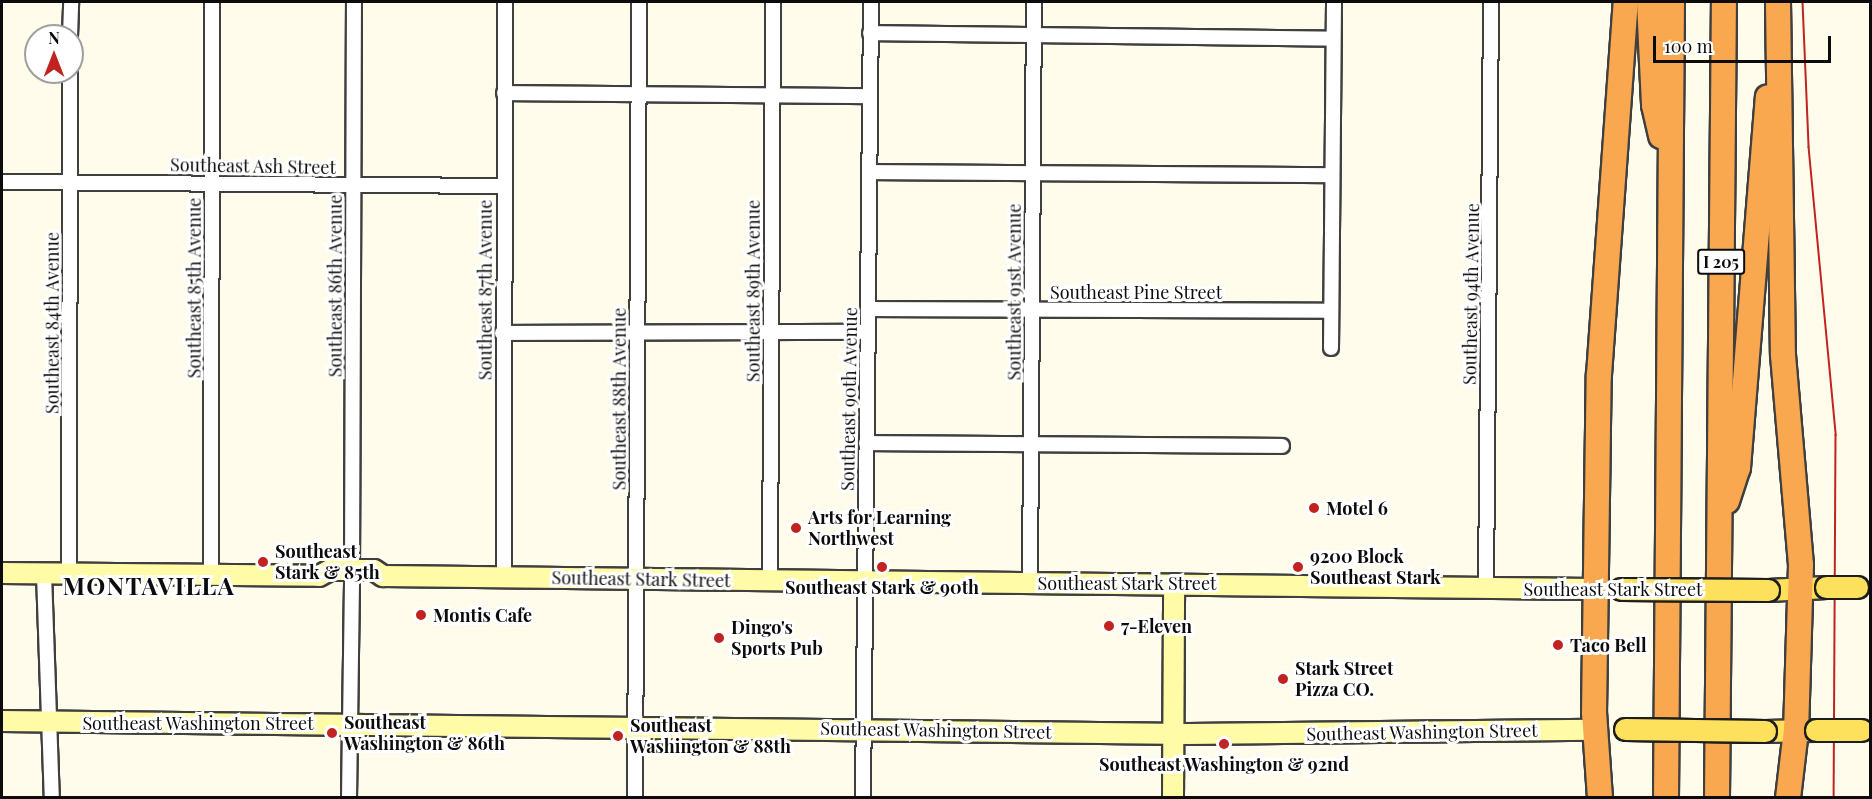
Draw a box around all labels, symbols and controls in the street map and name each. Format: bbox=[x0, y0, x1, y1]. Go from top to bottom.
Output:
north arrow bbox=[24, 24, 84, 84]
scale bar bbox=[1656, 24, 1834, 62]
text: N bbox=[48, 27, 60, 48]
text: 100 m bbox=[1664, 34, 1713, 58]
street label: Southeast Ash Street bbox=[169, 154, 337, 178]
street label: Southeast 86th Avenue bbox=[324, 194, 346, 378]
street label: Southeast 85th Avenue bbox=[183, 197, 205, 379]
street label: Southeast 87th Avenue bbox=[474, 199, 496, 381]
street label: Southeast 89th Avenue bbox=[742, 199, 764, 383]
street label: Southeast 94th Avenue bbox=[1459, 202, 1483, 386]
street label: Southeast 91st Avenue bbox=[1003, 203, 1025, 381]
street label: Southeast 84th Avenue bbox=[41, 231, 63, 415]
road number: I 205 bbox=[1697, 249, 1745, 275]
street label: Southeast Pine Street bbox=[1050, 281, 1222, 303]
street label: Southeast 90th Avenue bbox=[837, 306, 861, 492]
street label: Southeast 88th Avenue bbox=[608, 307, 630, 491]
place label: Motel 6 bbox=[1326, 497, 1388, 519]
marker: Motel 6 bbox=[1307, 501, 1321, 515]
place label: Arts for Learning Northwest bbox=[808, 507, 951, 550]
marker: Arts for Learning Northwest bbox=[789, 521, 803, 535]
place label: Southeast Stark & 85th bbox=[275, 541, 380, 584]
place label: 9200 Block Southeast Stark bbox=[1310, 546, 1441, 588]
marker: Southeast Stark & 85th bbox=[256, 555, 270, 569]
marker: Southeast Stark & 90th bbox=[875, 560, 889, 574]
marker: 9200 Block Southeast Stark bbox=[1291, 560, 1305, 574]
street label: Southeast Stark Street bbox=[551, 567, 731, 591]
district label: MONTAVILLA bbox=[63, 572, 235, 600]
street label: Southeast Stark Street bbox=[1037, 572, 1217, 594]
place label: Southeast Stark & 90th bbox=[785, 576, 979, 598]
street label: Southeast Stark Street bbox=[1523, 578, 1703, 600]
place label: Montis Cafe bbox=[433, 604, 532, 626]
marker: Montis Cafe bbox=[414, 608, 428, 622]
place label: 7-Eleven bbox=[1121, 615, 1192, 637]
place label: Dingo's Sports Pub bbox=[731, 617, 823, 660]
marker: 7-Eleven bbox=[1102, 619, 1116, 633]
marker: Dingo's Sports Pub bbox=[712, 631, 726, 645]
place label: Taco Bell bbox=[1570, 634, 1647, 656]
marker: Taco Bell bbox=[1551, 638, 1565, 652]
place label: Stark Street Pizza CO. bbox=[1295, 658, 1393, 700]
marker: Stark Street Pizza CO. bbox=[1276, 672, 1290, 686]
street label: Southeast Washington Street bbox=[82, 712, 314, 734]
place label: Southeast Washington & 86th bbox=[344, 712, 505, 754]
place label: Southeast Washington & 88th bbox=[630, 715, 791, 758]
street label: Southeast Washington Street bbox=[820, 717, 1052, 743]
street label: Southeast Washington Street bbox=[1306, 719, 1538, 745]
marker: Southeast Washington & 86th bbox=[325, 726, 339, 740]
marker: Southeast Washington & 88th bbox=[611, 729, 625, 743]
marker: Southeast Washington & 92nd bbox=[1217, 737, 1231, 751]
place label: Southeast Washington & 92nd bbox=[1099, 753, 1349, 775]

